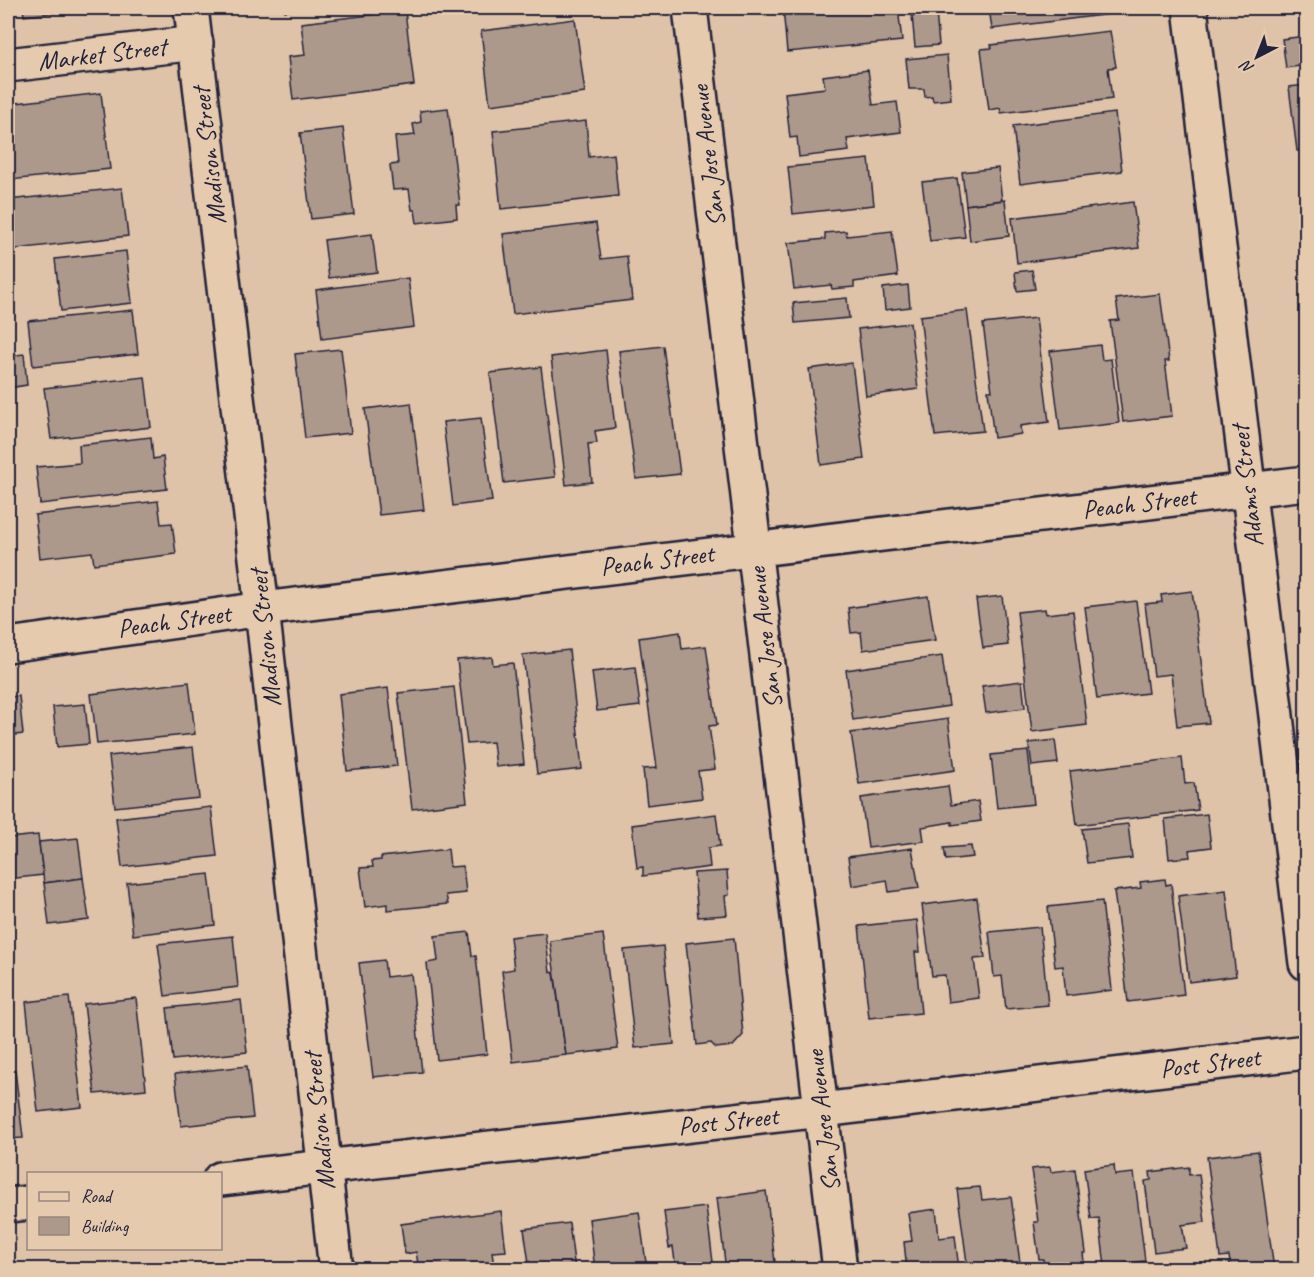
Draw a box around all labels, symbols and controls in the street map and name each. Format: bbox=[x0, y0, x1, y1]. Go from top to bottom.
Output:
north arrow bbox=[1227, 27, 1287, 87]
street label: Market Street bbox=[36, 29, 171, 78]
text: N bbox=[1235, 55, 1258, 78]
street label: Madison Street bbox=[184, 82, 234, 226]
street label: San Jose Avenue bbox=[683, 82, 733, 229]
street label: Adams Street bbox=[1223, 420, 1271, 549]
street label: Peach Street bbox=[1080, 479, 1200, 526]
street label: Peach Street bbox=[598, 536, 718, 583]
street label: Madison Street bbox=[241, 564, 289, 708]
street label: San Jose Avenue bbox=[740, 564, 790, 711]
street label: Peach Street bbox=[115, 596, 235, 645]
street label: Post Street bbox=[1158, 1040, 1264, 1085]
street label: Madison Street bbox=[295, 1047, 343, 1191]
street label: San Jose Avenue bbox=[798, 1047, 848, 1194]
street label: Post Street bbox=[676, 1099, 782, 1143]
legend bbox=[27, 1172, 222, 1250]
text: Road bbox=[81, 1185, 114, 1207]
text: Building bbox=[81, 1215, 130, 1237]

